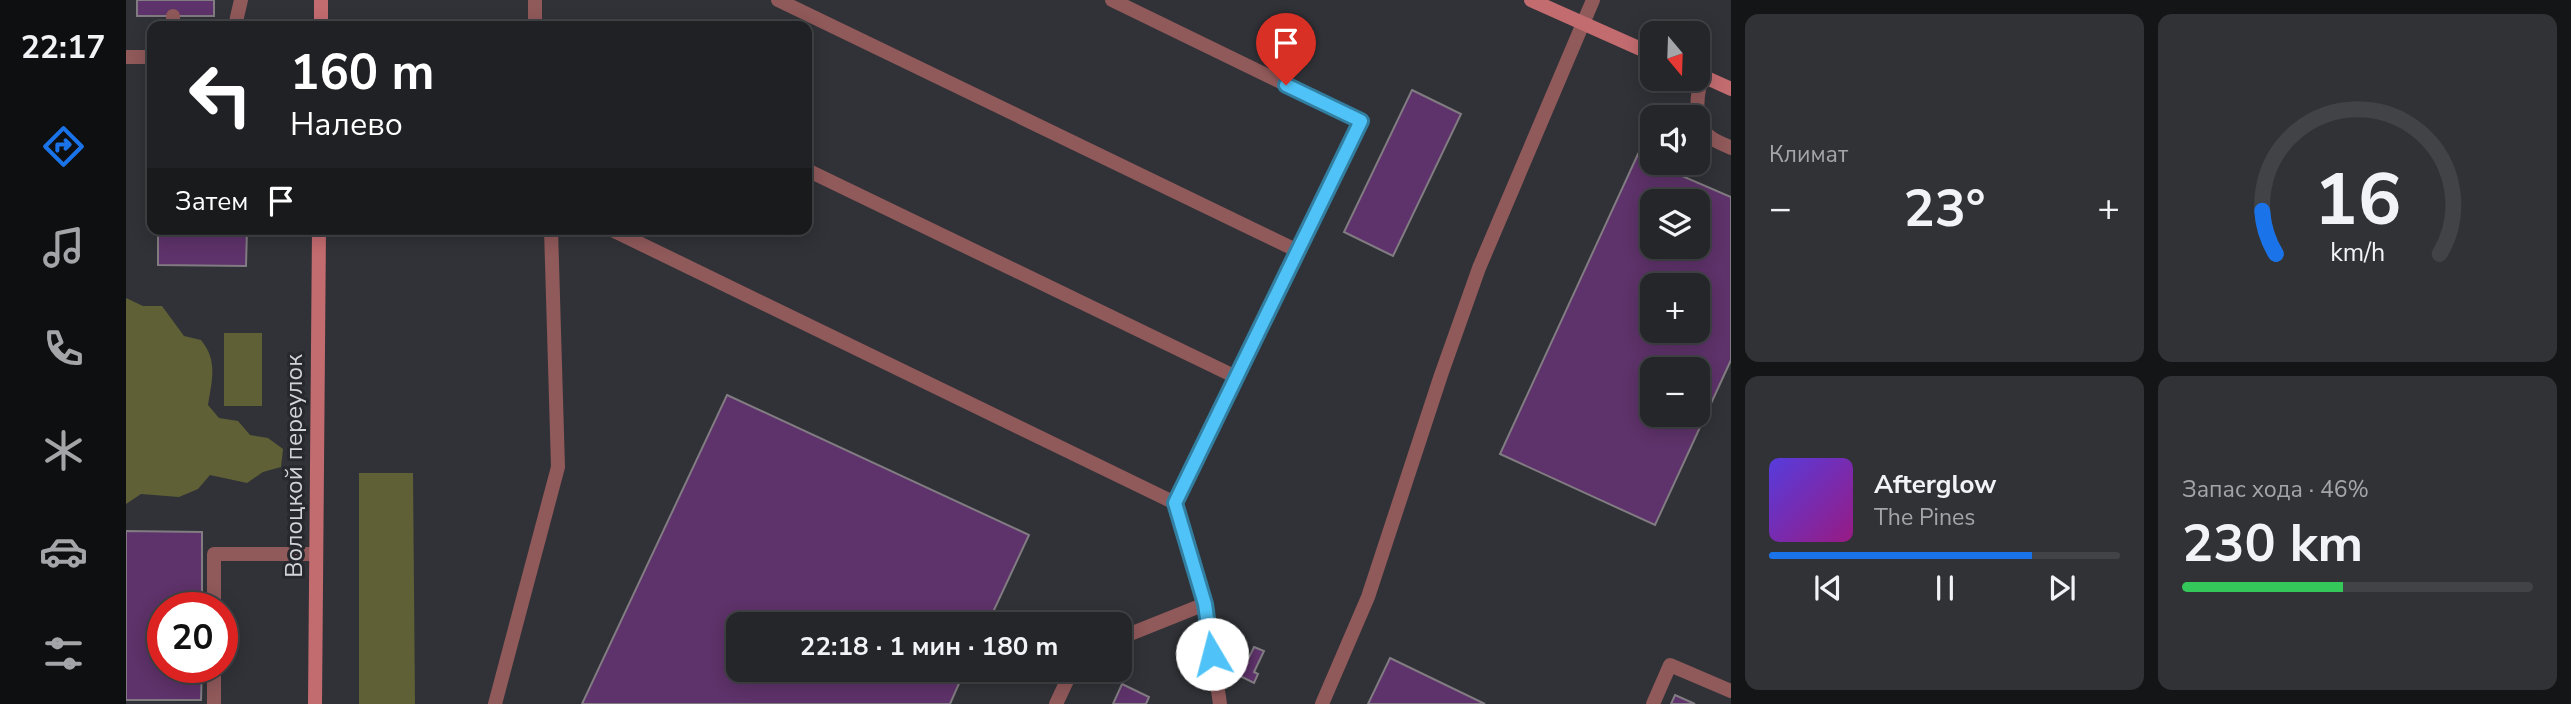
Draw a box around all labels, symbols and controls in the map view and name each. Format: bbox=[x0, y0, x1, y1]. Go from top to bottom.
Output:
pin bbox=[1256, 13, 1316, 85]
north arrow bbox=[1640, 21, 1710, 91]
map controls bbox=[1640, 21, 1710, 427]
icon: arrive bbox=[1267, 24, 1305, 62]
text: 22:17 bbox=[21, 26, 105, 69]
text: 160 m bbox=[290, 39, 434, 106]
icon: left bbox=[175, 49, 266, 140]
text: Налево bbox=[290, 103, 403, 146]
button: sound bbox=[1640, 105, 1710, 175]
icon: directions bbox=[39, 122, 88, 171]
text: Климат bbox=[1769, 139, 1848, 170]
text: 16 bbox=[2314, 150, 2401, 250]
text: 23° bbox=[1903, 173, 1986, 244]
icon: arrive bbox=[262, 182, 300, 220]
text: − bbox=[1769, 183, 1792, 234]
text: + bbox=[2097, 183, 2120, 234]
text: Затем bbox=[175, 184, 248, 219]
button: layers bbox=[1640, 189, 1710, 259]
icon: music bbox=[39, 223, 88, 272]
text: km/h bbox=[2330, 236, 2385, 270]
button: + bbox=[1640, 273, 1710, 343]
icon: phone bbox=[39, 324, 88, 373]
street label: Волоцкой переулок bbox=[278, 354, 310, 578]
button: − bbox=[1640, 357, 1710, 427]
icon: climate bbox=[39, 426, 88, 475]
text: Afterglow bbox=[1874, 467, 1997, 502]
text: Запас хода · 46% bbox=[2182, 474, 2369, 505]
text: The Pines bbox=[1874, 502, 1975, 533]
text: 230 km bbox=[2182, 508, 2363, 579]
icon: car bbox=[39, 527, 88, 576]
icon: previous bbox=[1809, 569, 1847, 607]
icon: pause bbox=[1926, 569, 1964, 607]
icon: next bbox=[2043, 569, 2081, 607]
speed limit sign: 20 bbox=[147, 592, 238, 683]
position arrow bbox=[1175, 617, 1249, 691]
icon: filters bbox=[39, 629, 88, 678]
text: 22:18 · 1 мин · 180 m bbox=[800, 629, 1058, 664]

